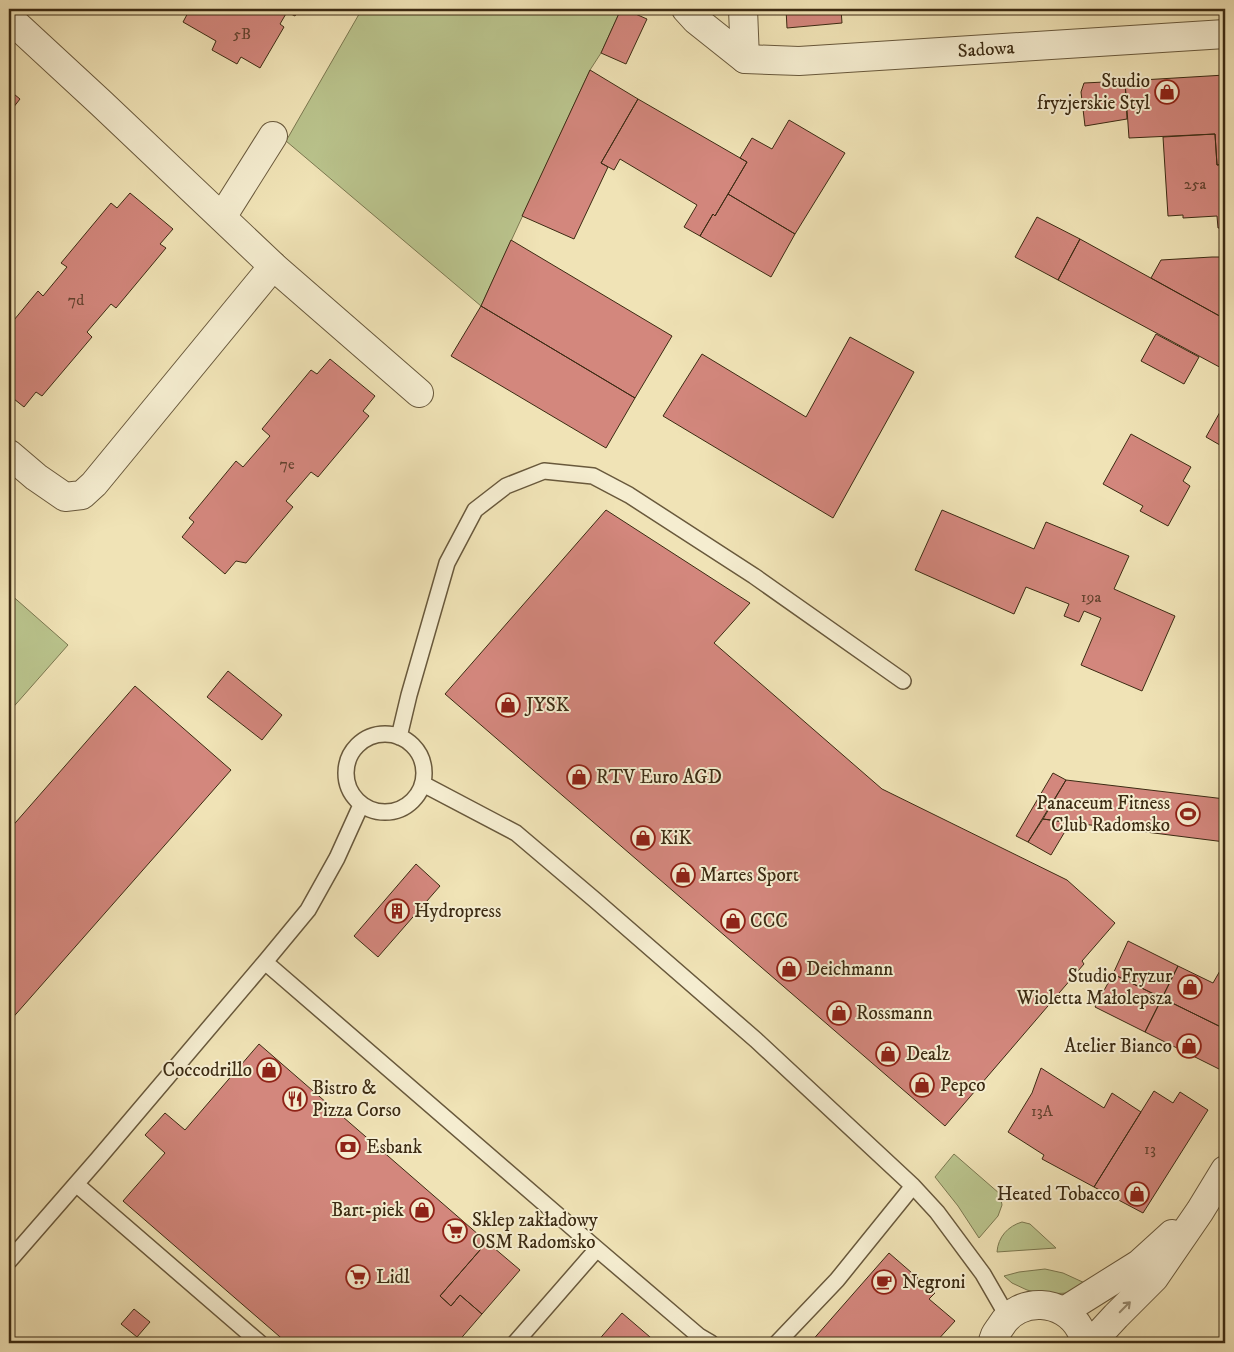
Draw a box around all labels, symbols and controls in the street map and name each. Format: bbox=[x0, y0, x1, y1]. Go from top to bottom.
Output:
house number: 5B bbox=[233, 24, 251, 44]
street label: Sadowa bbox=[957, 36, 1015, 62]
place label: Studio fryzjerskie Styl bbox=[1037, 70, 1150, 115]
shop icon: Studio fryzjerskie Styl bbox=[1154, 79, 1180, 105]
house number: 25a bbox=[1184, 174, 1206, 194]
house number: 7d bbox=[68, 290, 84, 310]
house number: 7e bbox=[279, 454, 295, 474]
house number: 19a bbox=[1081, 587, 1102, 607]
shop icon: JYSK bbox=[495, 692, 521, 718]
place label: JYSK bbox=[524, 694, 570, 717]
shop icon: RTV Euro AGD bbox=[566, 764, 592, 790]
place label: RTV Euro AGD bbox=[596, 766, 722, 789]
place label: Panaceum Fitness Club Radomsko bbox=[1036, 792, 1170, 837]
sports icon: Panaceum Fitness Club Radomsko bbox=[1175, 801, 1201, 827]
shop icon: KiK bbox=[630, 825, 656, 851]
place label: KiK bbox=[660, 827, 692, 850]
shop icon: Martes Sport bbox=[670, 862, 696, 888]
place label: Martes Sport bbox=[700, 864, 799, 887]
building icon: Hydropress bbox=[384, 898, 410, 924]
place label: Hydropress bbox=[414, 900, 501, 923]
shop icon: CCC bbox=[720, 908, 746, 934]
place label: CCC bbox=[750, 910, 788, 933]
shop icon: Deichmann bbox=[776, 956, 802, 982]
place label: Deichmann bbox=[806, 958, 893, 981]
place label: Studio Fryzur Wioletta Małolepsza bbox=[1016, 965, 1172, 1010]
shop icon: Studio Fryzur Wioletta Małolepsza bbox=[1177, 974, 1203, 1000]
shop icon: Rossmann bbox=[826, 1000, 852, 1026]
place label: Rossmann bbox=[856, 1002, 933, 1025]
shop icon: Atelier Bianco bbox=[1176, 1033, 1202, 1059]
place label: Atelier Bianco bbox=[1064, 1035, 1172, 1058]
shop icon: Dealz bbox=[875, 1041, 901, 1067]
place label: Dealz bbox=[906, 1043, 950, 1066]
shop icon: Coccodrillo bbox=[256, 1057, 282, 1083]
place label: Coccodrillo bbox=[162, 1059, 252, 1082]
shop icon: Pepco bbox=[909, 1072, 935, 1098]
place label: Pepco bbox=[940, 1074, 986, 1097]
place label: Bistro & Pizza Corso bbox=[312, 1077, 401, 1122]
restaurant icon: Bistro & Pizza Corso bbox=[282, 1086, 308, 1112]
house number: 13A bbox=[1031, 1101, 1054, 1121]
bank icon: Esbank bbox=[335, 1134, 361, 1160]
place label: Esbank bbox=[366, 1136, 423, 1159]
house number: 13 bbox=[1144, 1139, 1156, 1159]
shop icon: Heated Tobacco bbox=[1124, 1181, 1150, 1207]
place label: Heated Tobacco bbox=[997, 1183, 1120, 1206]
shop icon: Bart-piek bbox=[409, 1197, 435, 1223]
place label: Bart-piek bbox=[331, 1199, 405, 1222]
place label: Sklep zakładowy OSM Radomsko bbox=[472, 1209, 599, 1254]
supermarket icon: Sklep zakładowy OSM Radomsko bbox=[442, 1218, 468, 1244]
supermarket icon: Lidl bbox=[345, 1264, 371, 1290]
place label: Lidl bbox=[376, 1266, 410, 1289]
cafe icon: Negroni bbox=[871, 1269, 897, 1295]
place label: Negroni bbox=[902, 1271, 966, 1294]
one-way arrow bbox=[1118, 1302, 1130, 1314]

